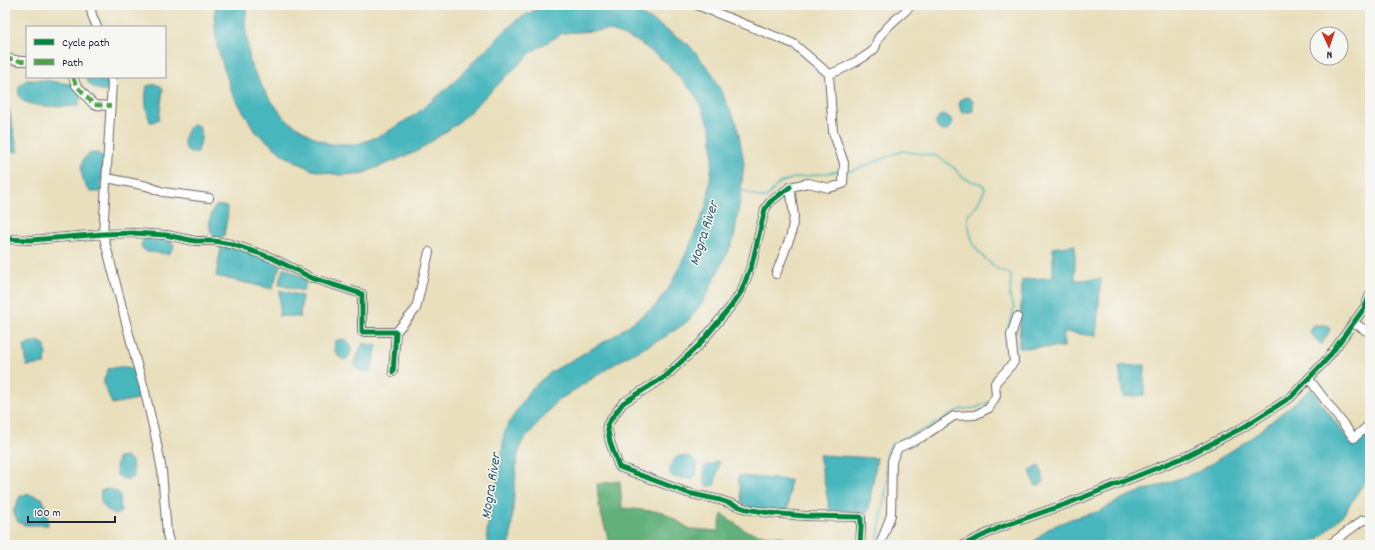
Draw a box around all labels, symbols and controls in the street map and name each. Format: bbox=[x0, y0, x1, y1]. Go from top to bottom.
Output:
legend bbox=[26, 26, 166, 78]
north arrow bbox=[1309, 26, 1349, 66]
text: Cycle path bbox=[62, 35, 110, 52]
text: N bbox=[1326, 46, 1333, 62]
text: Path bbox=[62, 55, 83, 72]
water label: Mogra River bbox=[684, 197, 726, 269]
water label: Mogra River bbox=[476, 450, 508, 521]
scale bar bbox=[28, 498, 115, 524]
text: 100 m bbox=[34, 505, 61, 522]

